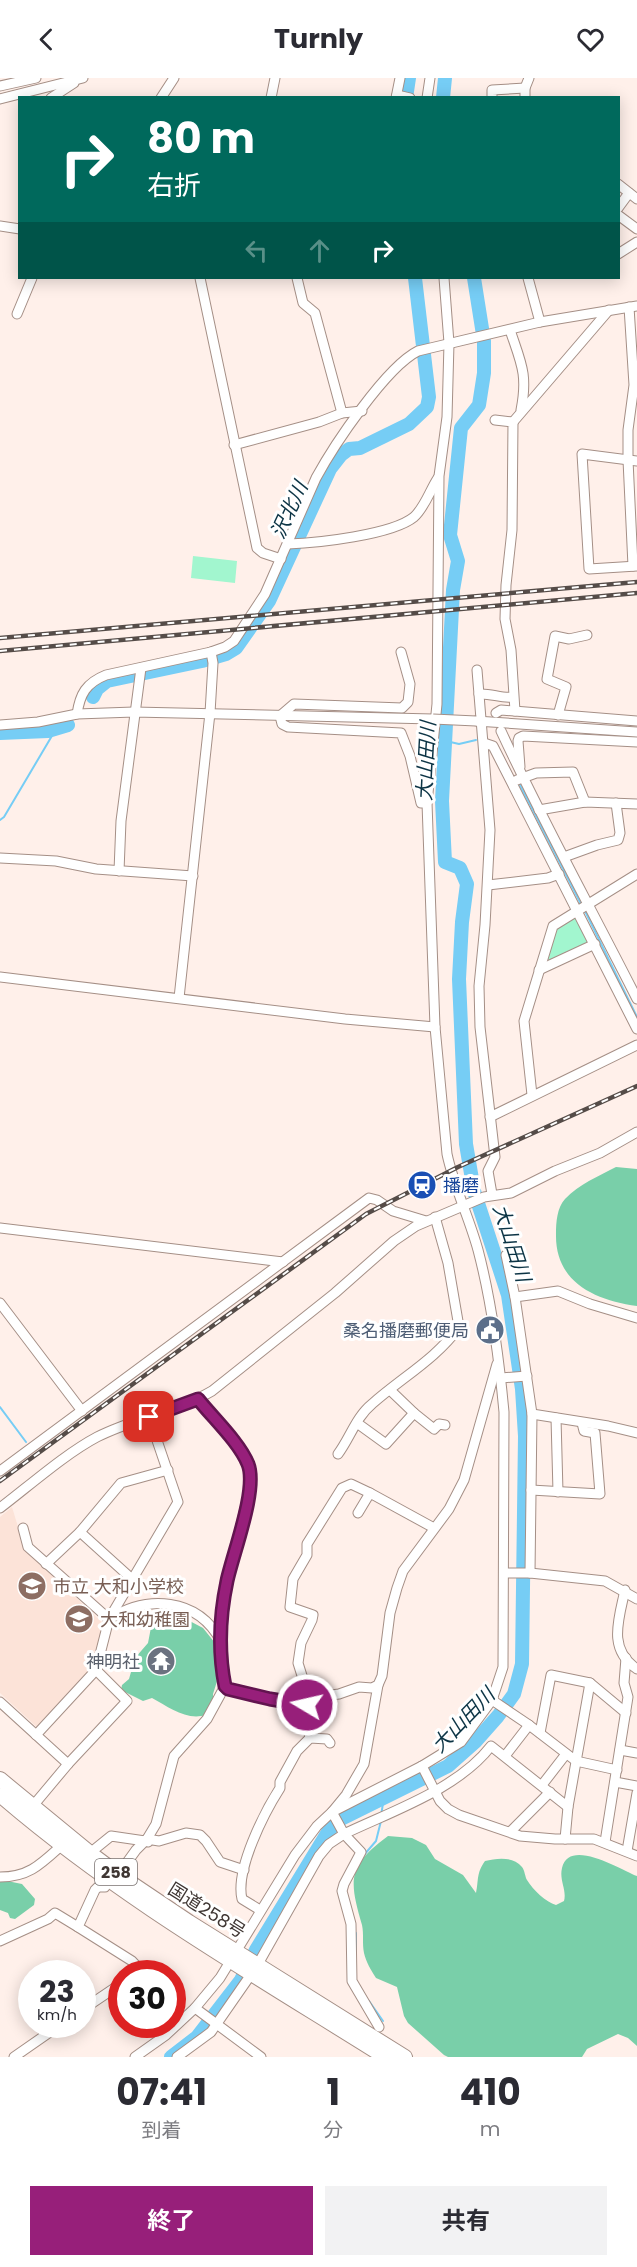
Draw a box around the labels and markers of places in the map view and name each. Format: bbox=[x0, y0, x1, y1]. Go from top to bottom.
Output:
station icon: 播磨 bbox=[406, 1169, 438, 1201]
place label: 播磨 bbox=[443, 1173, 479, 1198]
public building icon: 桑名播磨郵便局 bbox=[474, 1314, 506, 1346]
place label: 桑名播磨郵便局 bbox=[343, 1318, 469, 1343]
pin bbox=[123, 1391, 174, 1442]
school or university icon: 市立 大和小学校 bbox=[16, 1570, 48, 1602]
place label: 市立 大和小学校 bbox=[53, 1574, 184, 1599]
school or university icon: 大和幼稚園 bbox=[63, 1603, 95, 1635]
place label: 大和幼稚園 bbox=[100, 1607, 190, 1632]
temple icon: 神明社 bbox=[145, 1645, 177, 1677]
place label: 神明社 bbox=[86, 1649, 140, 1674]

